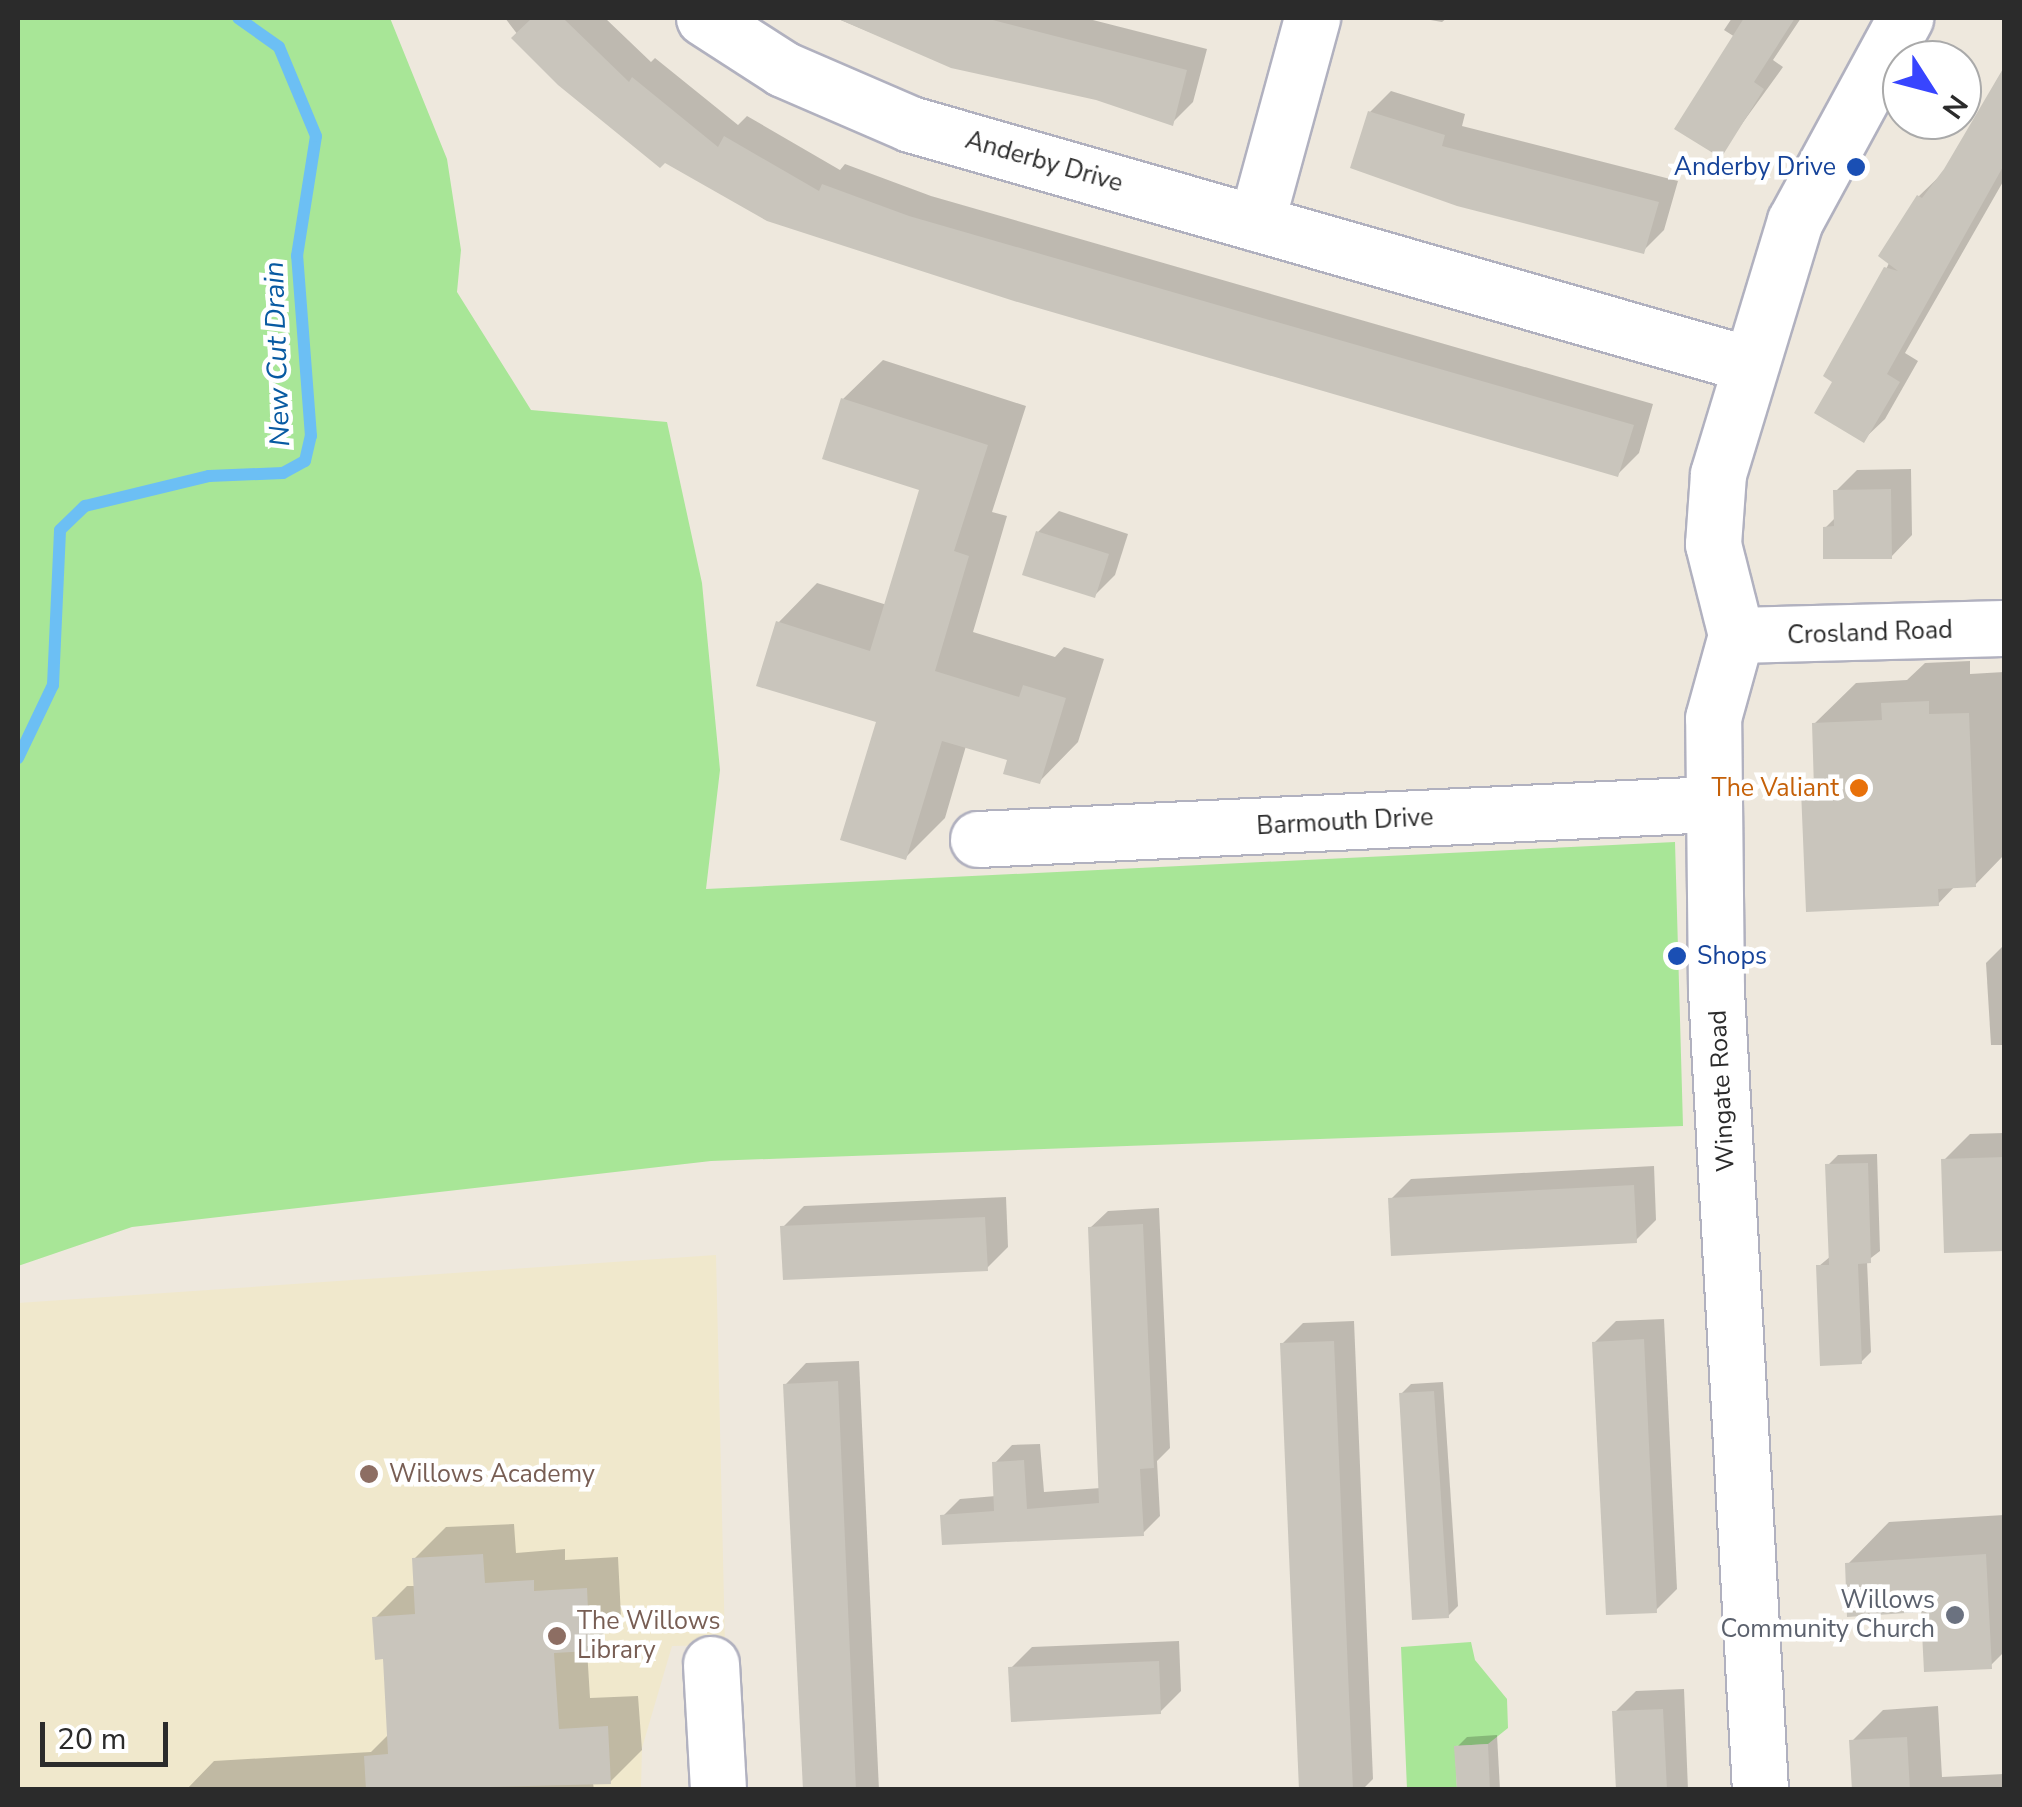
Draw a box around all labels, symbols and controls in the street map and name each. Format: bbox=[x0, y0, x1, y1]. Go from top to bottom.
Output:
north arrow bbox=[1882, 40, 1982, 140]
text: N bbox=[1933, 87, 1976, 126]
street label: Anderby Drive bbox=[962, 125, 1126, 199]
place label: Anderby Drive bbox=[1674, 152, 1836, 182]
marker: Anderby Drive bbox=[1845, 156, 1867, 178]
water label: New Cut Drain bbox=[257, 261, 297, 447]
street label: Crosland Road bbox=[1787, 615, 1953, 651]
place label: The Valiant bbox=[1712, 773, 1839, 803]
marker: The Valiant bbox=[1848, 777, 1870, 799]
street label: Barmouth Drive bbox=[1256, 802, 1434, 842]
place label: Shops bbox=[1697, 941, 1767, 971]
marker: Shops bbox=[1666, 945, 1688, 967]
street label: Wingate Road bbox=[1703, 1009, 1741, 1173]
place label: Willows Academy bbox=[389, 1459, 595, 1489]
marker: Willows Academy bbox=[358, 1463, 380, 1485]
place label: Willows Community Church bbox=[1721, 1586, 1935, 1645]
marker: Willows Community Church bbox=[1944, 1604, 1966, 1626]
place label: The Willows Library bbox=[577, 1607, 720, 1666]
marker: The Willows Library bbox=[546, 1625, 568, 1647]
scale bar bbox=[45, 1702, 172, 1764]
text: 20 m bbox=[57, 1719, 126, 1760]

